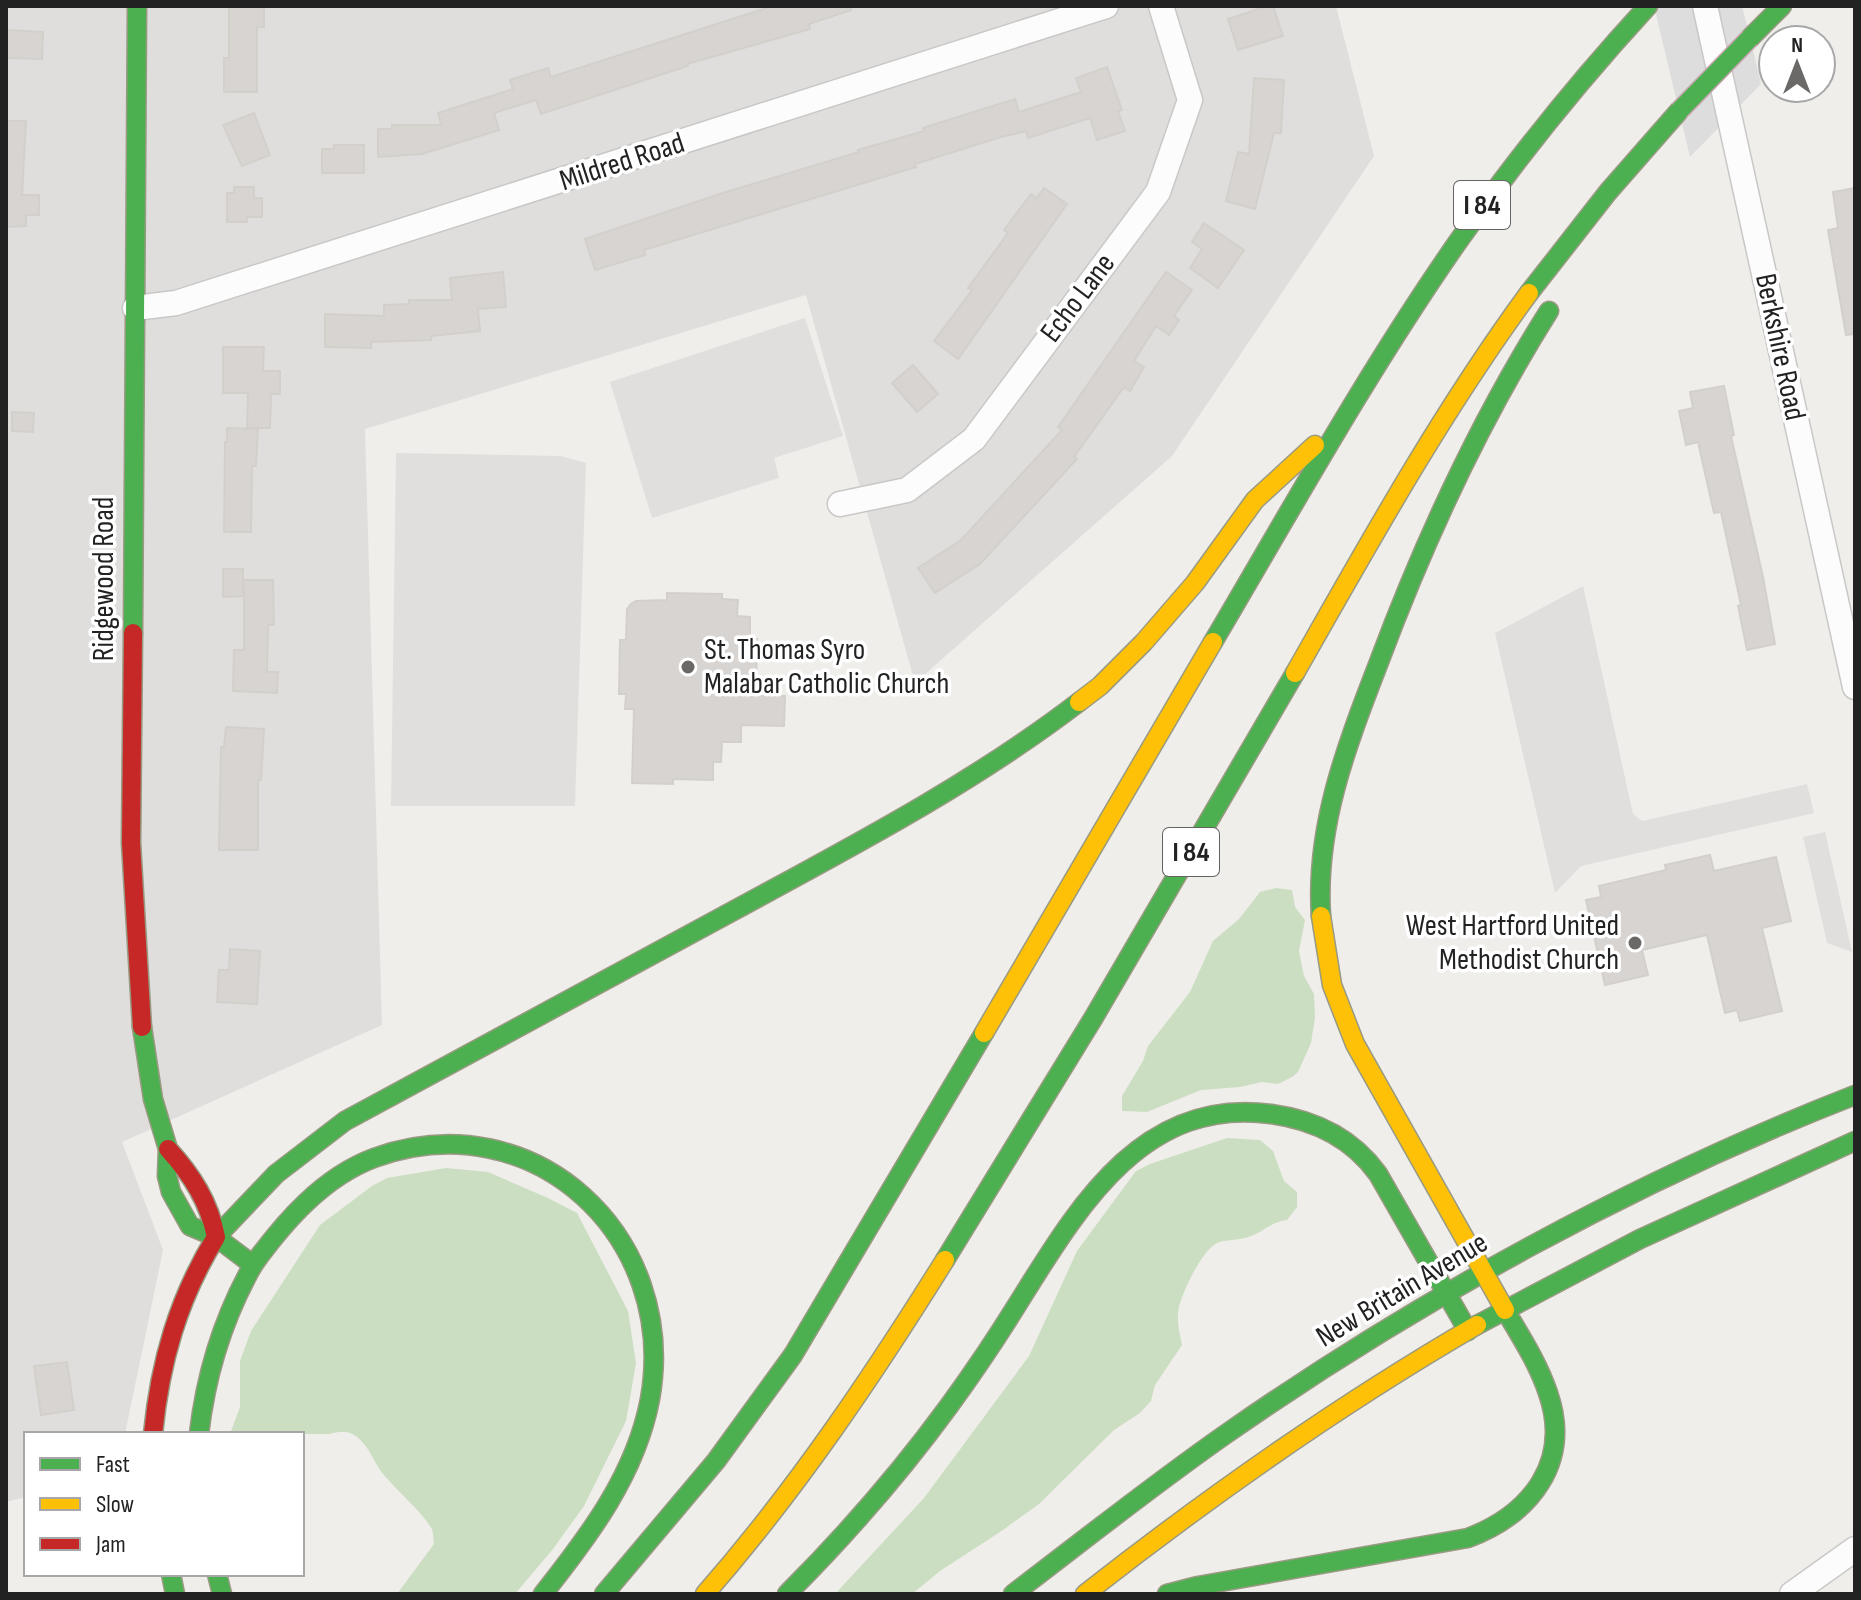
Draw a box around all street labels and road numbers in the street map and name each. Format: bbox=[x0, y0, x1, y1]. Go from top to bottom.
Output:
street label: Mildred Road bbox=[555, 125, 689, 199]
road number: I 84 bbox=[1454, 181, 1510, 229]
street label: Echo Lane bbox=[1033, 247, 1123, 349]
street label: Berkshire Road bbox=[1747, 270, 1813, 424]
street label: Ridgewood Road bbox=[86, 497, 122, 661]
road number: I 84 bbox=[1163, 828, 1219, 876]
street label: New Britain Avenue bbox=[1310, 1225, 1494, 1355]

